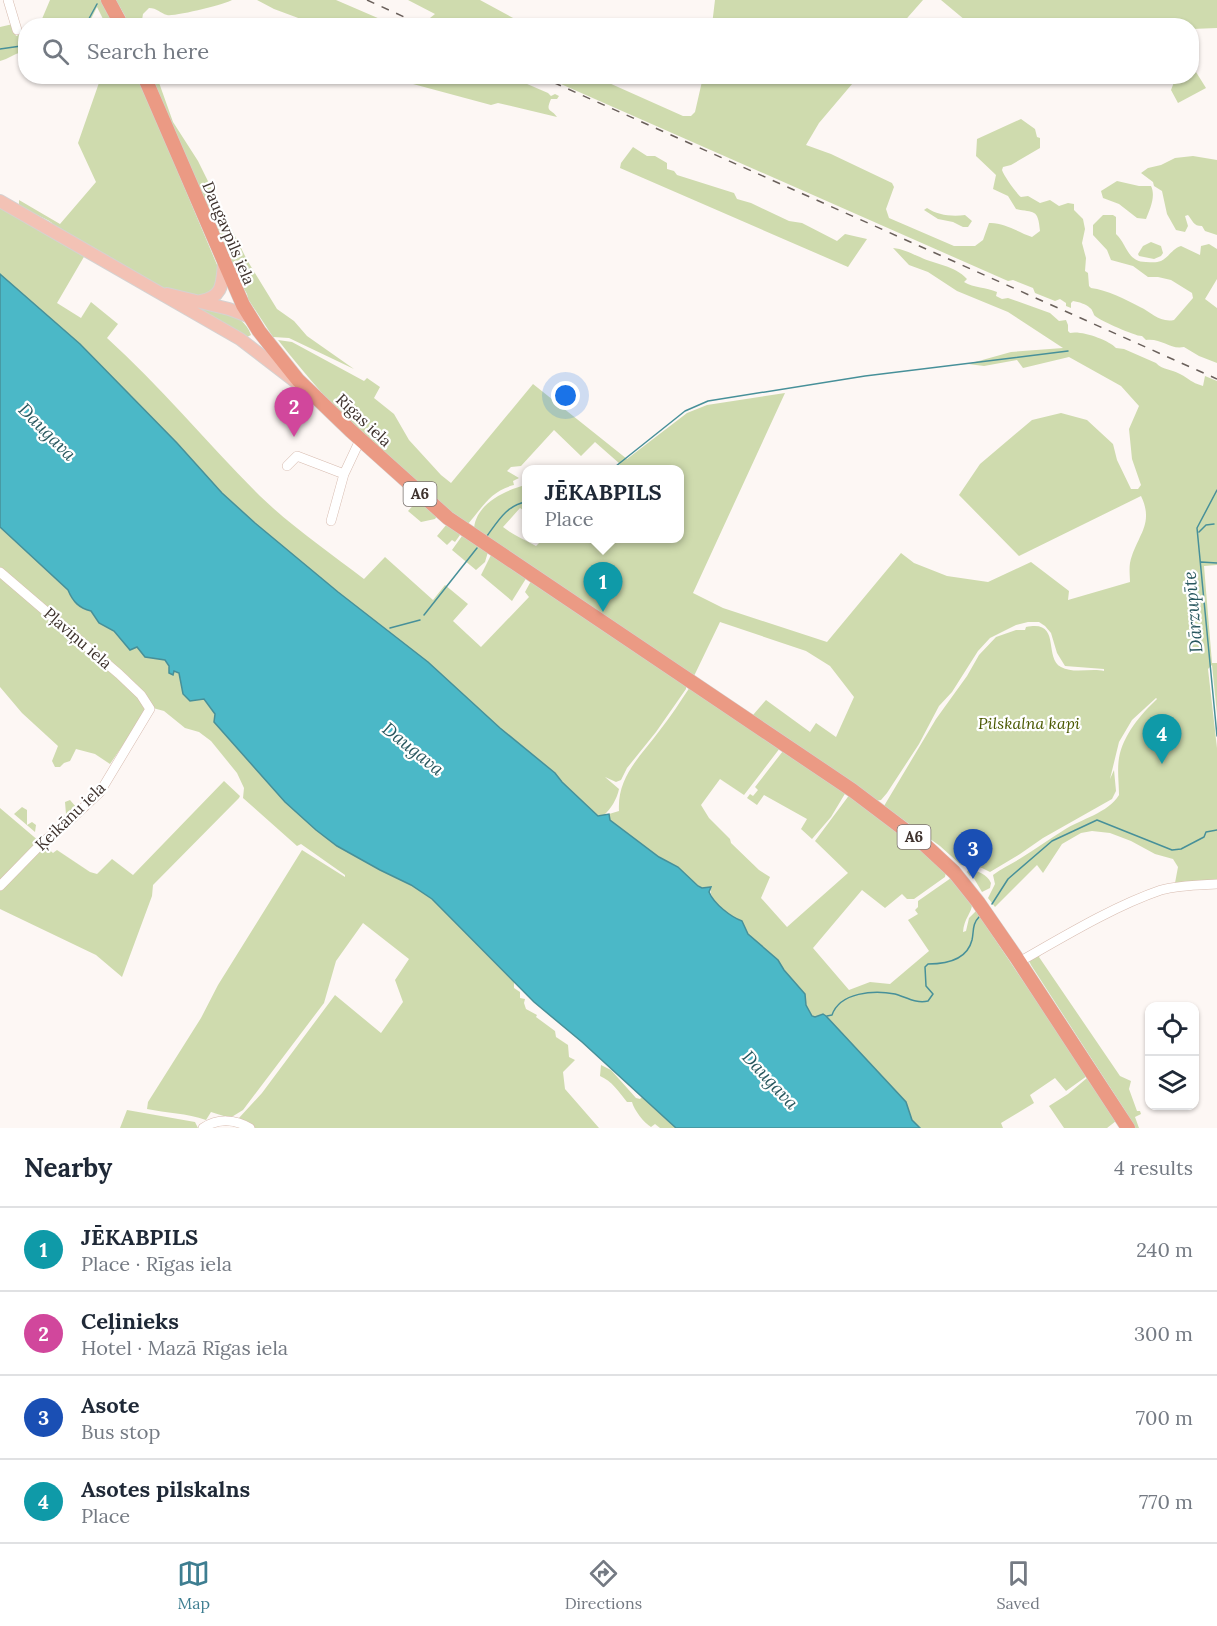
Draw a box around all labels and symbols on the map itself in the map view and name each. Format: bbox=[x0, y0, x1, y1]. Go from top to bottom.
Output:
street label: Daugavpils iela bbox=[198, 178, 260, 288]
your location bbox=[551, 381, 580, 410]
pin: 2 bbox=[274, 388, 314, 437]
street label: Rīgas iela bbox=[332, 389, 396, 451]
water label: Daugava bbox=[14, 398, 81, 465]
road number: A6 bbox=[404, 482, 436, 506]
pin: 1 bbox=[584, 562, 622, 612]
water label: Dārzupīte bbox=[1177, 570, 1208, 654]
street label: Pļaviņu iela bbox=[39, 603, 116, 674]
park label: Pilskalna kapi bbox=[978, 713, 1080, 733]
pin: 4 bbox=[1142, 714, 1182, 764]
water label: Daugava bbox=[378, 717, 449, 780]
street label: Ķeikānu iela bbox=[31, 778, 110, 855]
road number: A6 bbox=[898, 825, 930, 849]
pin: 3 bbox=[954, 830, 992, 879]
water label: Daugava bbox=[737, 1045, 804, 1114]

